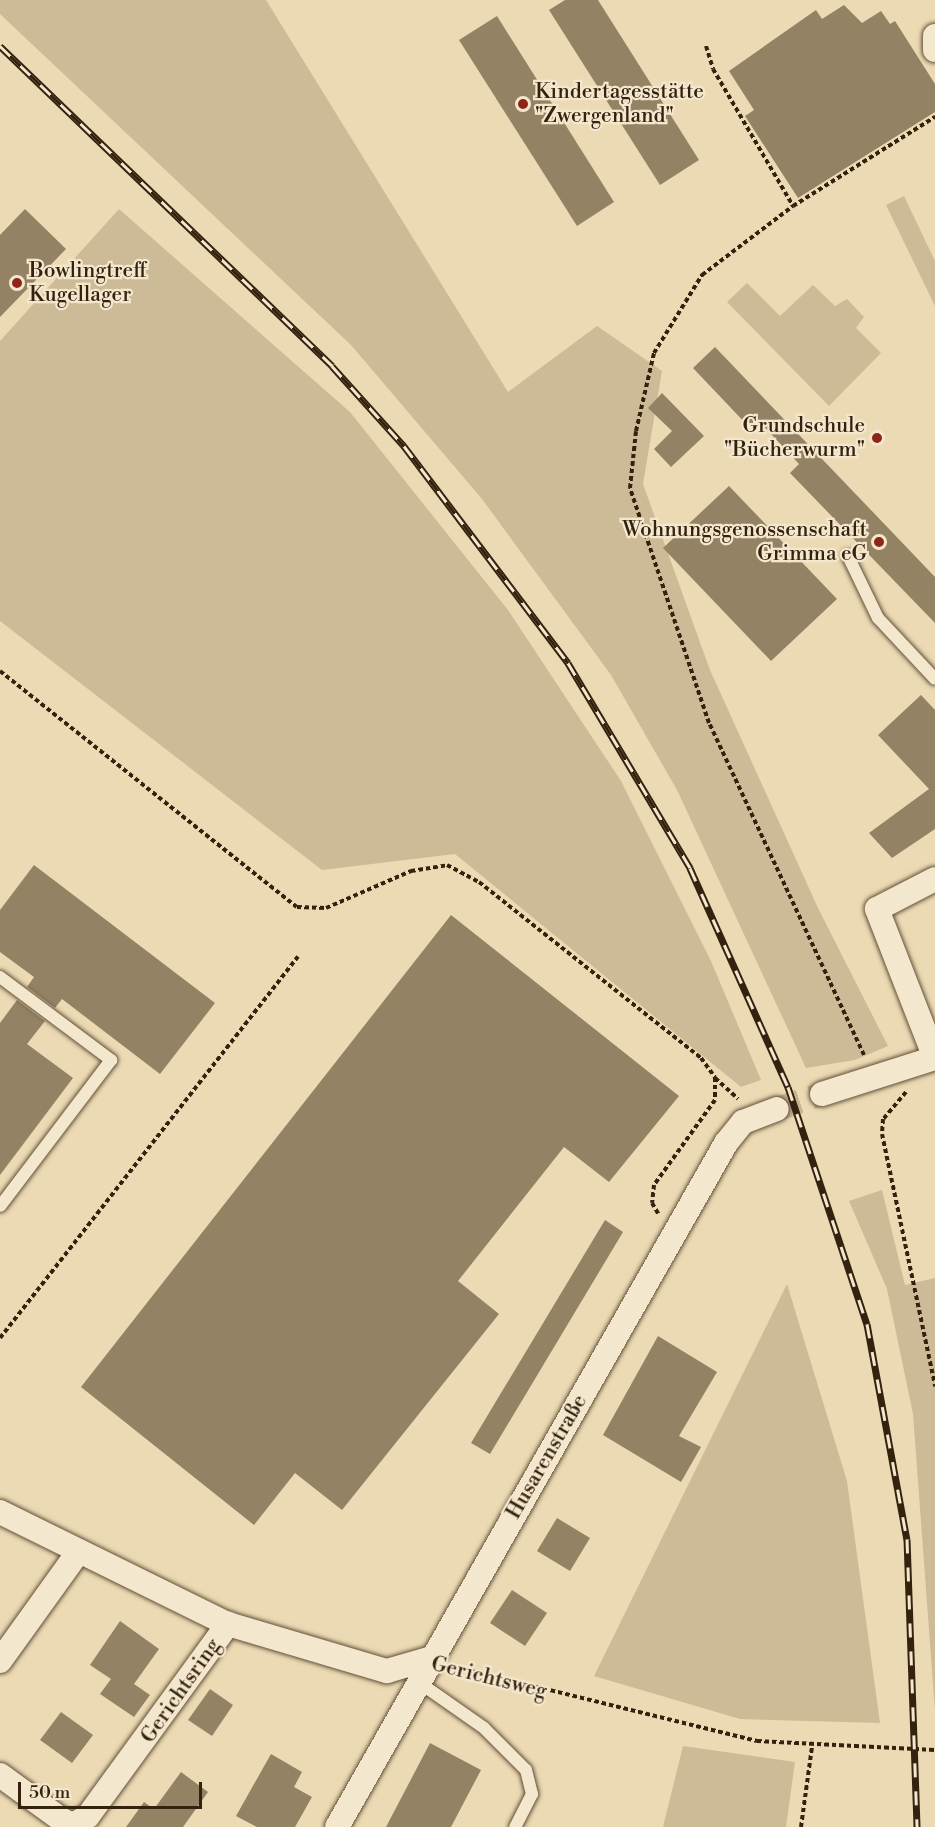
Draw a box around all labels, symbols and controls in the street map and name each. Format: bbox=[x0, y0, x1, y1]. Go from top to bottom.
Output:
place label: Kindertagesstätte "Zwergenland" bbox=[535, 79, 704, 129]
marker: Kindertagesstätte "Zwergenland" bbox=[516, 97, 530, 111]
place label: Bowlingtreff Kugellager bbox=[29, 258, 147, 308]
marker: Bowlingtreff Kugellager bbox=[10, 276, 24, 290]
place label: Grundschule "Bücherwurm" bbox=[724, 413, 865, 463]
marker: Grundschule "Bücherwurm" bbox=[870, 431, 884, 445]
place label: Wohnungsgenossenschaft Grimma eG bbox=[622, 517, 867, 567]
marker: Wohnungsgenossenschaft Grimma eG bbox=[872, 535, 886, 549]
street label: Husarenstraße bbox=[501, 1390, 593, 1524]
street label: Gerichtsring bbox=[136, 1634, 226, 1748]
street label: Gerichtsweg bbox=[429, 1651, 549, 1705]
scale bar bbox=[21, 1770, 206, 1808]
text: 50 m bbox=[29, 1781, 70, 1804]

